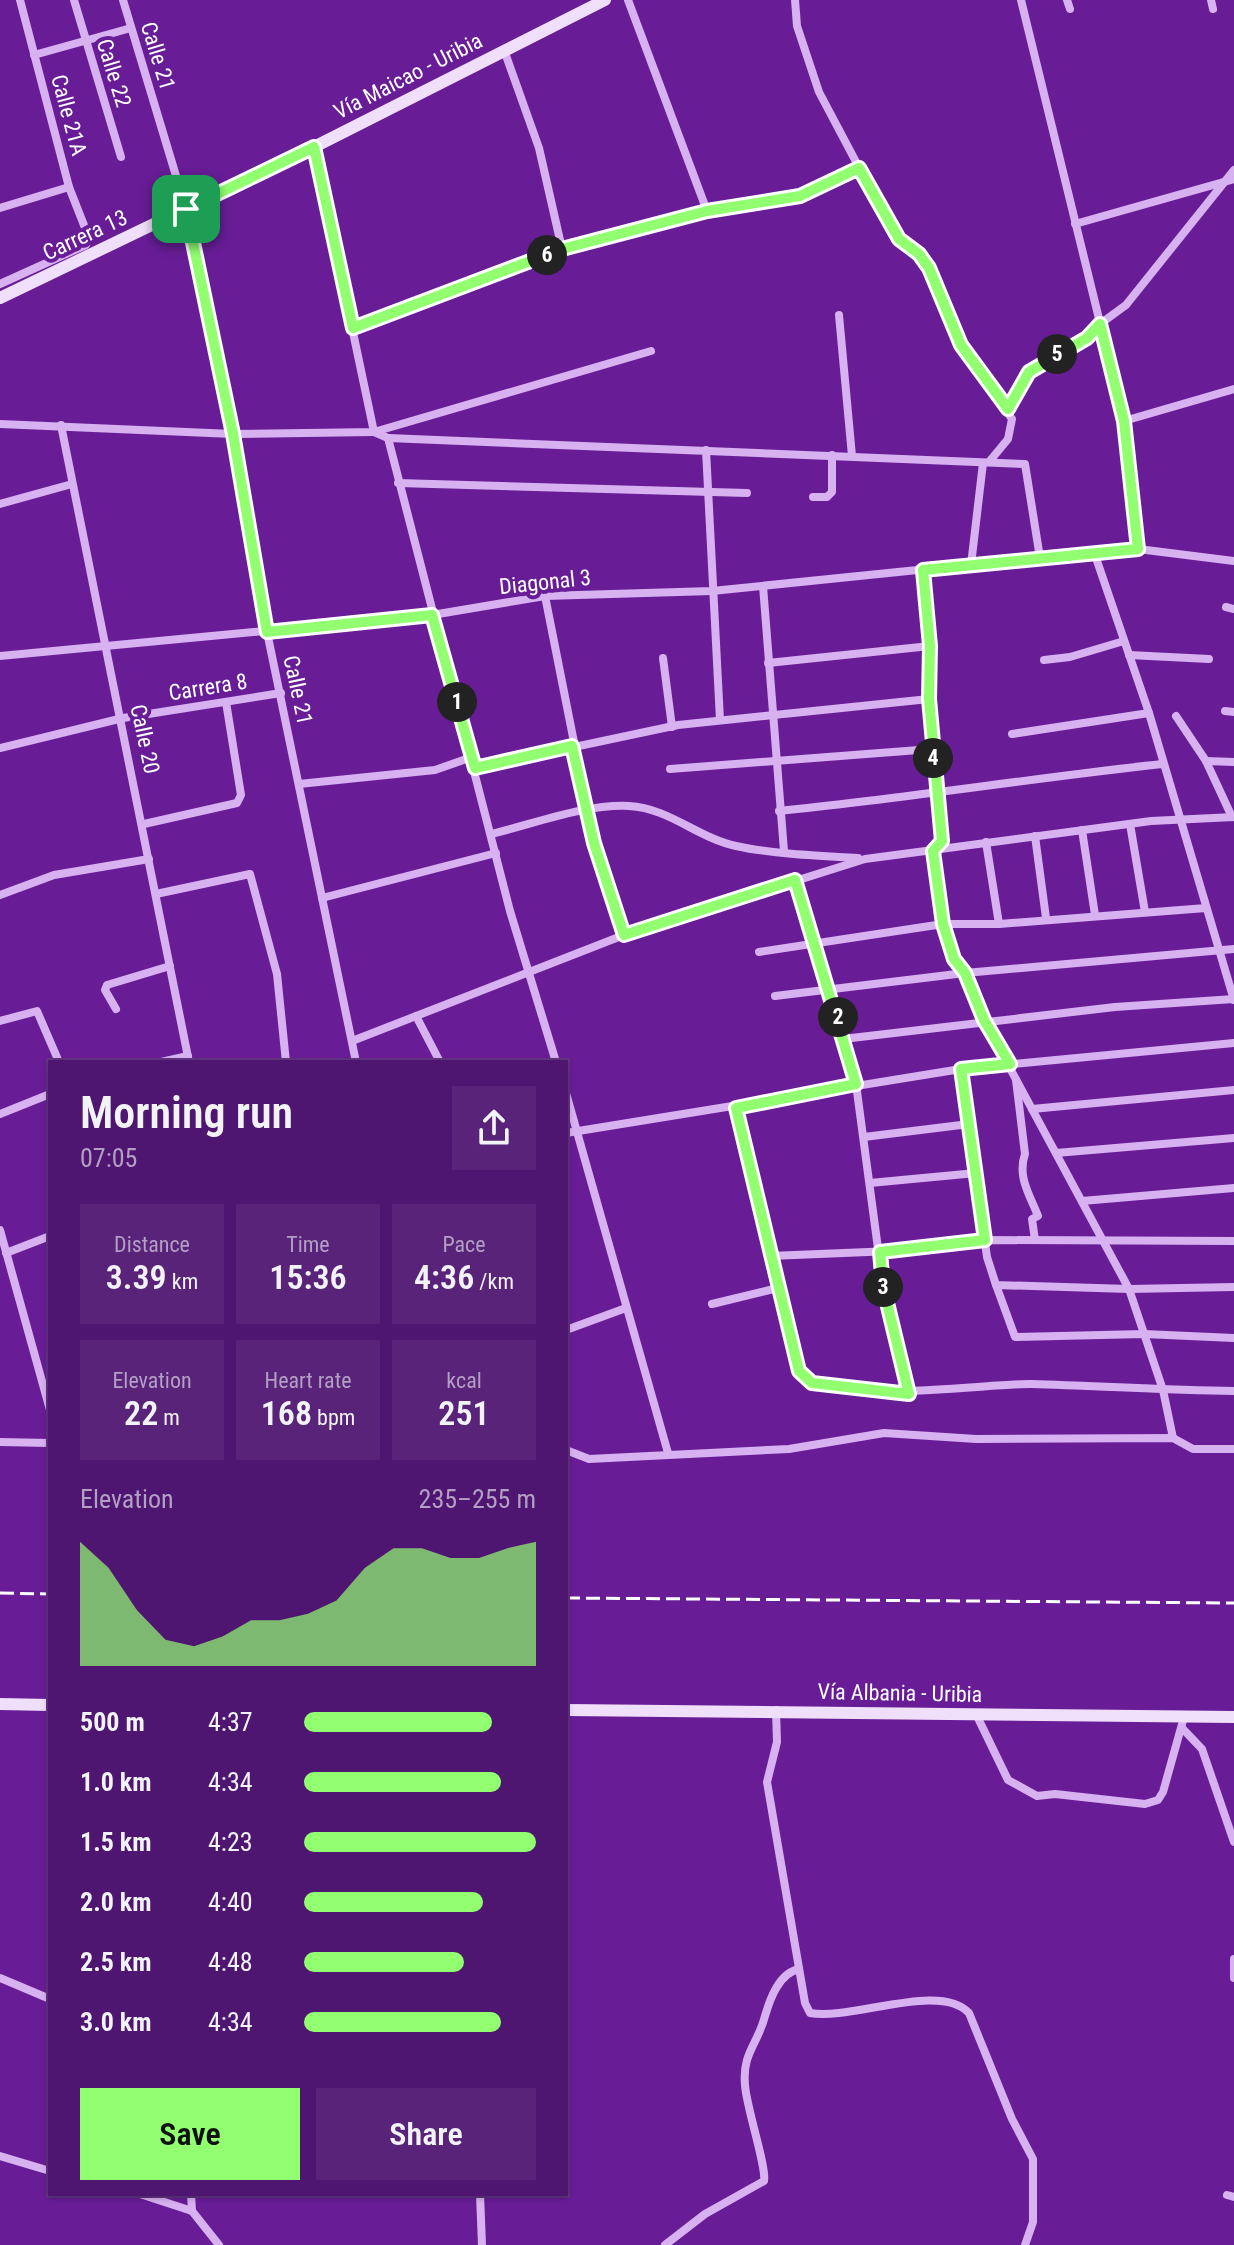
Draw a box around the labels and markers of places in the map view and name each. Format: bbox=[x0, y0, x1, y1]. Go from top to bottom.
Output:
pin bbox=[152, 175, 220, 243]
pin: 6 bbox=[527, 235, 567, 275]
pin: 5 bbox=[1037, 334, 1077, 374]
pin: 1 bbox=[437, 682, 477, 722]
pin: 4 bbox=[913, 738, 953, 778]
pin: 2 bbox=[818, 997, 858, 1037]
pin: 3 bbox=[863, 1267, 903, 1307]

